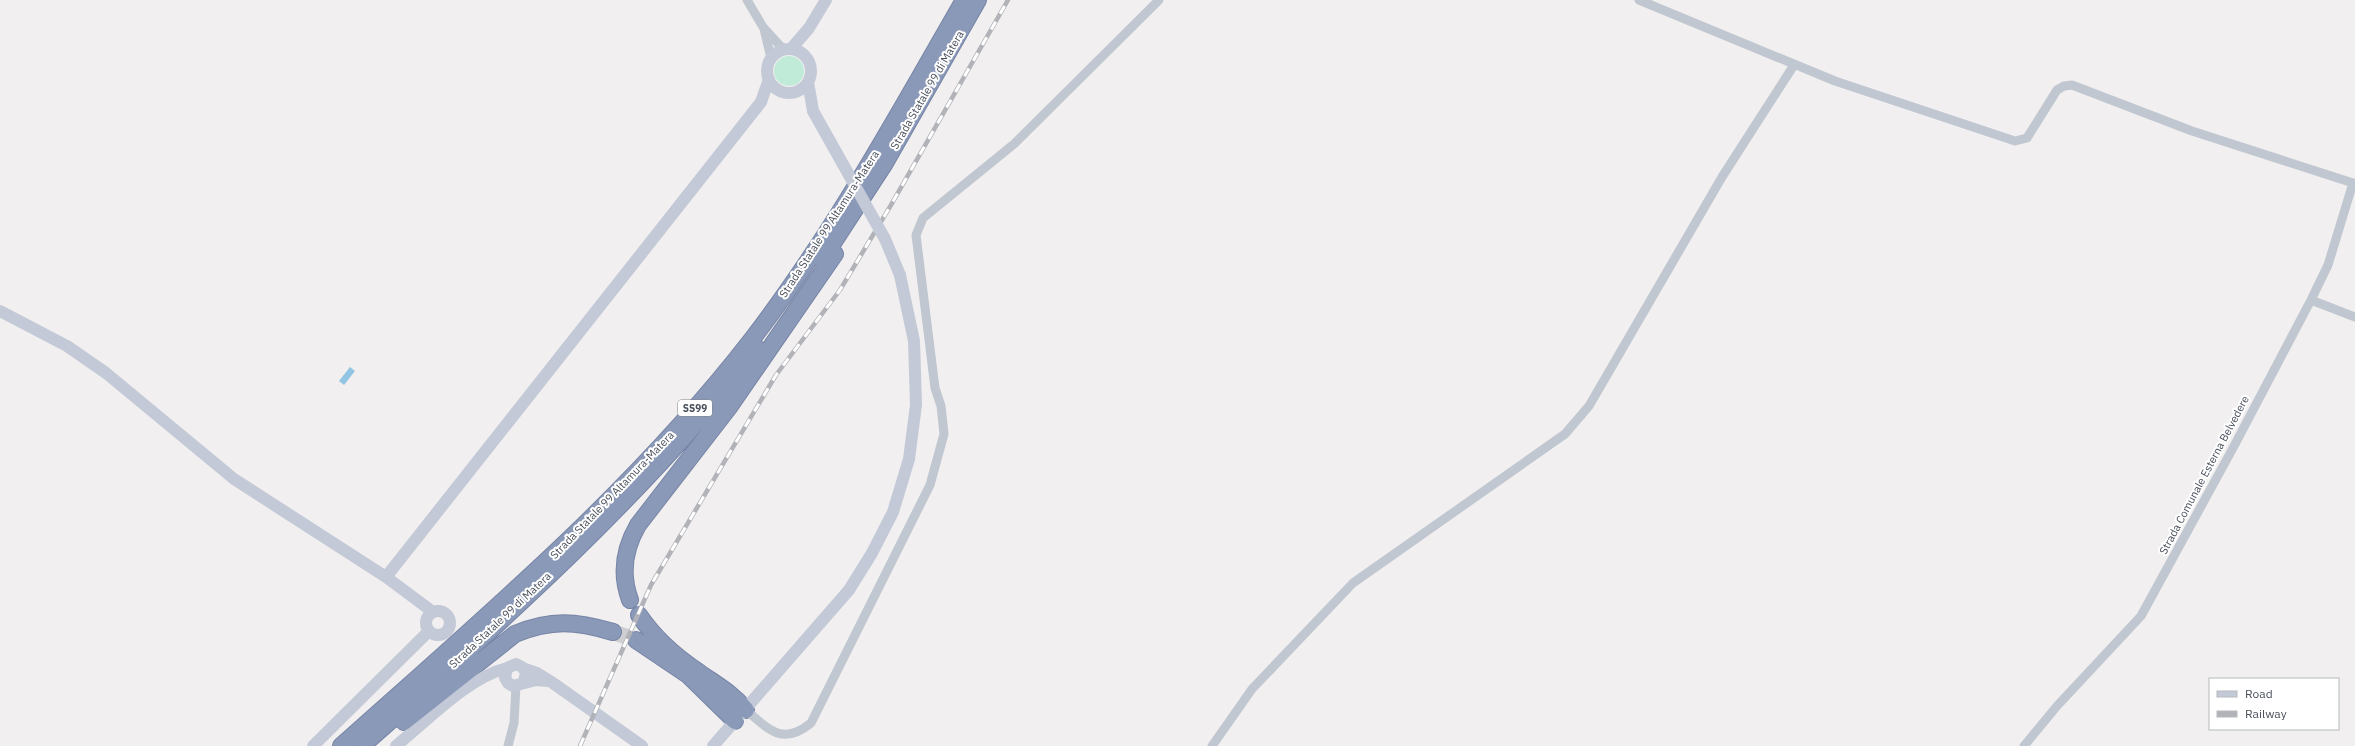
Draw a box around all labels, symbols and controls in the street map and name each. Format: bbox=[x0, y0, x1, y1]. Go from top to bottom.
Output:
street label: Strada Statale 99 di Matera bbox=[887, 28, 967, 152]
street label: Strada Statale 99 Altamura-Matera bbox=[776, 148, 882, 300]
street label: Strada Comunale Esterna Belvedere bbox=[2156, 393, 2252, 557]
road number: SS99 bbox=[678, 400, 712, 416]
street label: Strada Statale 99 Altamura-Matera bbox=[547, 428, 677, 562]
street label: Strada Statale 99 di Matera bbox=[446, 569, 554, 671]
legend bbox=[2209, 678, 2339, 730]
text: Road bbox=[2245, 686, 2273, 701]
text: Railway bbox=[2245, 706, 2287, 721]

